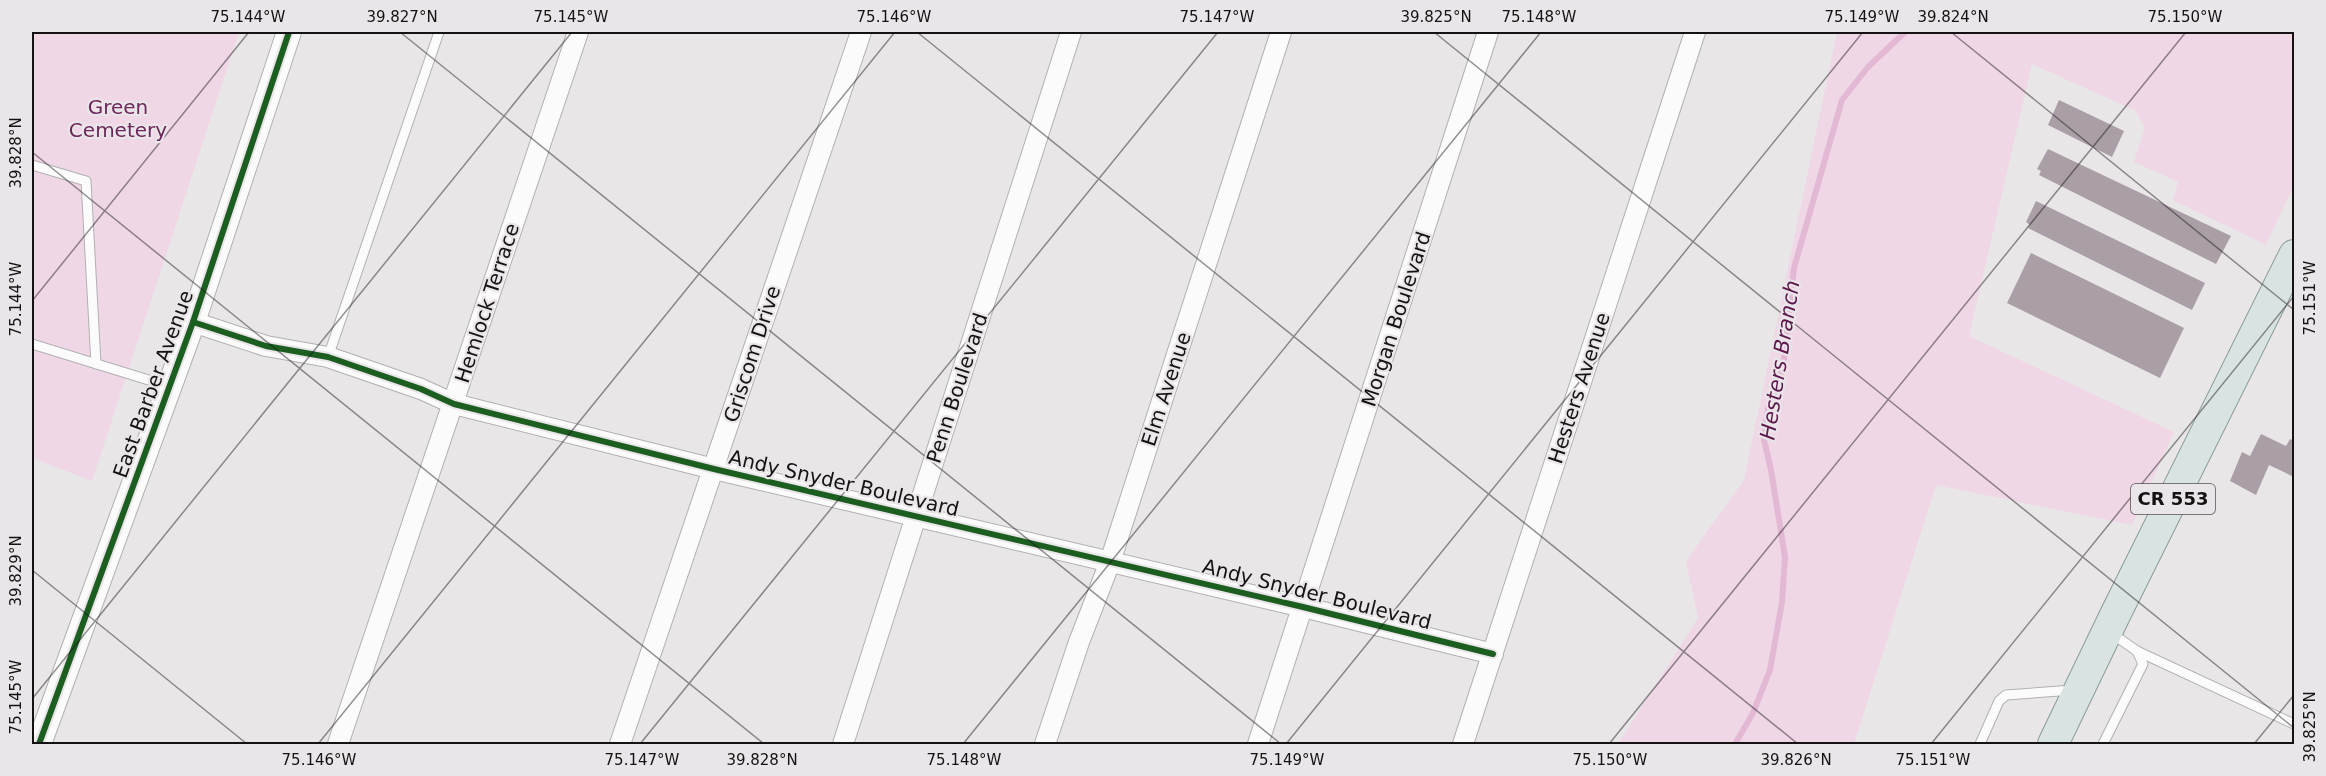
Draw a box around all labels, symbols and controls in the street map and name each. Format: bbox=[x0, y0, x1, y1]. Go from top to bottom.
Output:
text: 75.144°W bbox=[211, 8, 286, 26]
text: 39.827°N bbox=[366, 8, 438, 26]
text: 75.145°W bbox=[534, 8, 609, 26]
text: 75.146°W bbox=[857, 8, 932, 26]
text: 75.147°W bbox=[1180, 8, 1255, 26]
text: 39.825°N bbox=[1400, 8, 1472, 26]
text: 75.148°W bbox=[1502, 8, 1577, 26]
text: 75.149°W bbox=[1825, 8, 1900, 26]
text: 39.824°N bbox=[1917, 8, 1989, 26]
text: 75.150°W bbox=[2148, 8, 2223, 26]
park label: Green Cemetery bbox=[69, 95, 167, 142]
text: 39.828°N bbox=[7, 117, 25, 189]
street label: Hemlock Terrace bbox=[450, 220, 524, 386]
street label: Morgan Boulevard bbox=[1356, 229, 1436, 409]
text: 75.151°W bbox=[2301, 260, 2319, 335]
text: 75.144°W bbox=[7, 261, 25, 336]
water label: Hesters Branch bbox=[1756, 279, 1804, 441]
street label: Griscom Drive bbox=[719, 283, 785, 425]
street label: East Barber Avenue bbox=[108, 287, 198, 481]
street label: Penn Boulevard bbox=[921, 310, 993, 466]
street label: Hesters Avenue bbox=[1543, 310, 1615, 466]
street label: Elm Avenue bbox=[1136, 329, 1196, 449]
street label: Andy Snyder Boulevard bbox=[727, 445, 961, 521]
road number: CR 553 bbox=[2131, 484, 2215, 514]
text: 39.829°N bbox=[7, 535, 25, 607]
street label: Andy Snyder Boulevard bbox=[1200, 554, 1434, 634]
text: 75.145°W bbox=[7, 659, 25, 734]
text: 39.825°N bbox=[2301, 691, 2319, 763]
text: 75.146°W bbox=[282, 751, 357, 769]
text: 75.147°W bbox=[605, 751, 680, 769]
text: 39.828°N bbox=[726, 751, 798, 769]
text: 75.148°W bbox=[927, 751, 1002, 769]
text: 75.149°W bbox=[1250, 751, 1325, 769]
text: 75.150°W bbox=[1573, 751, 1648, 769]
text: 39.826°N bbox=[1760, 751, 1832, 769]
text: 75.151°W bbox=[1896, 751, 1971, 769]

